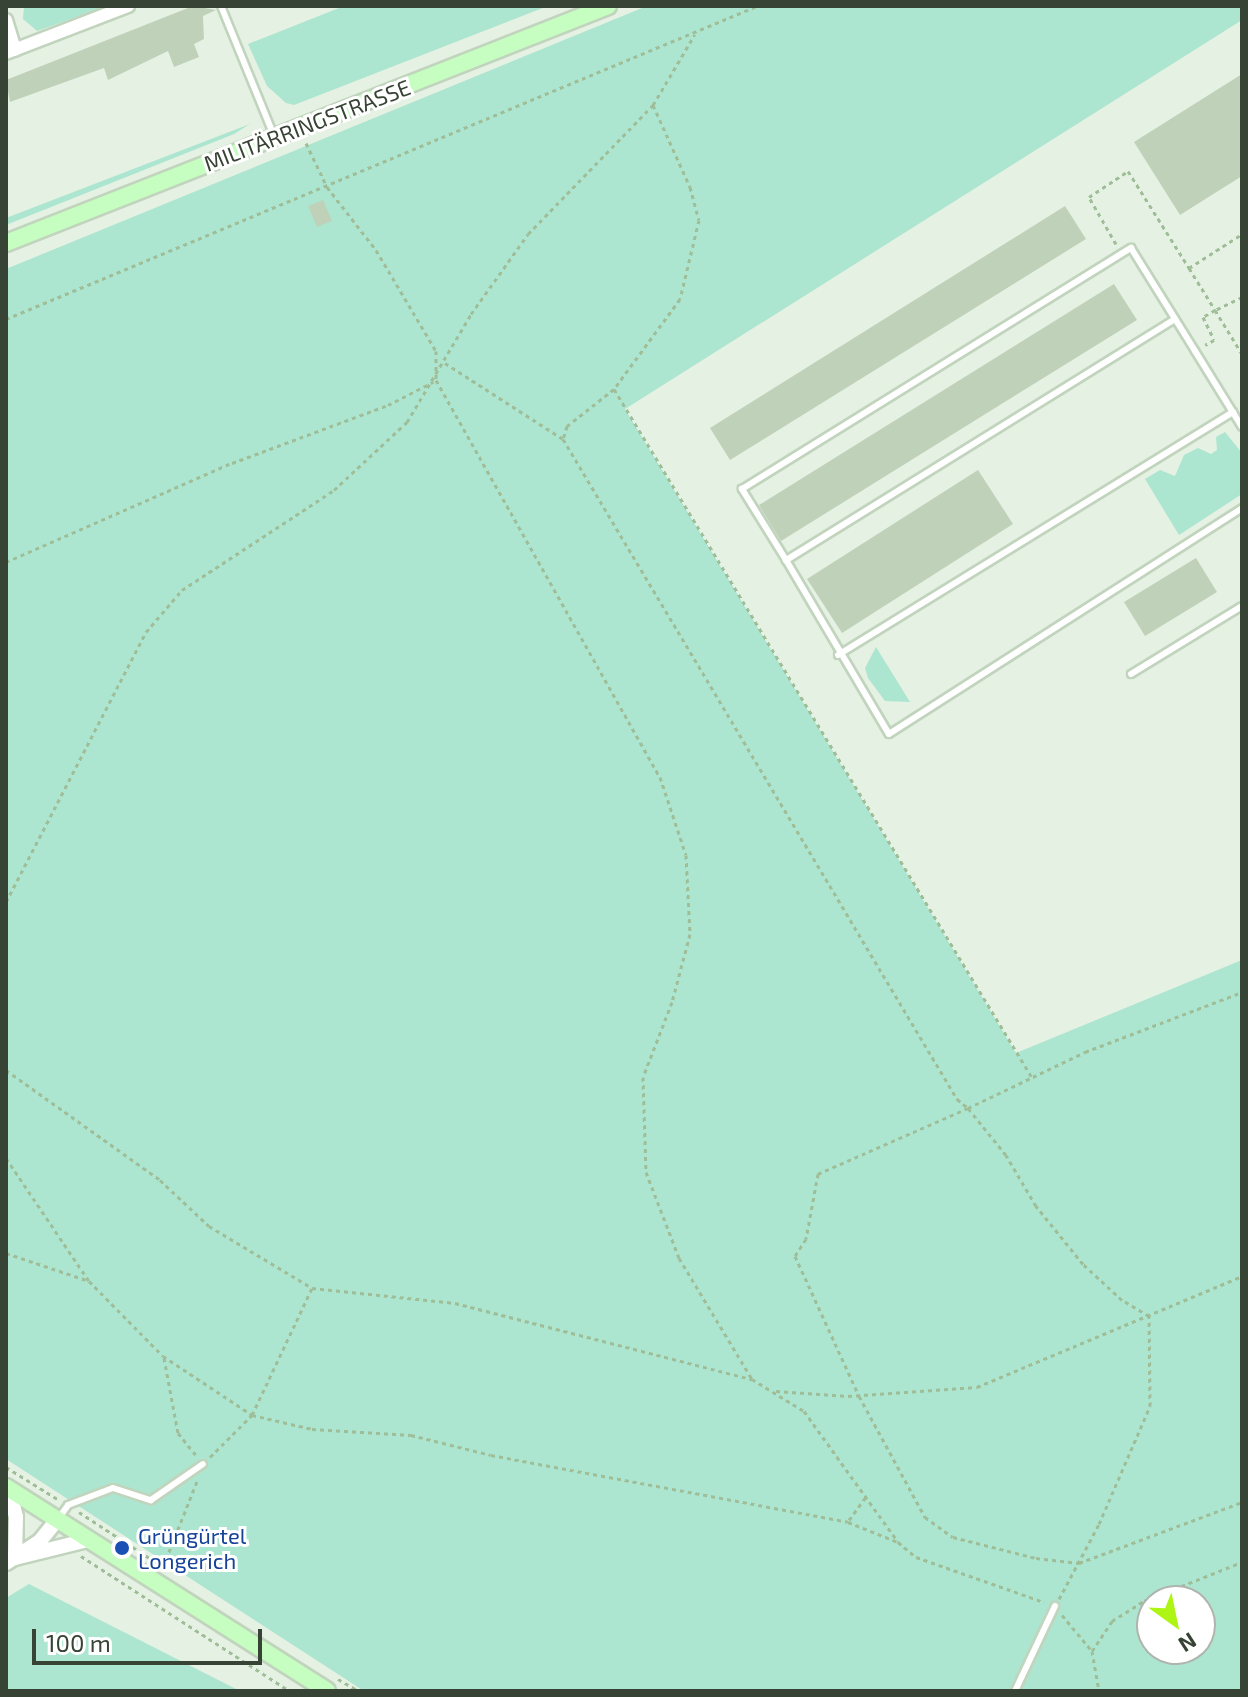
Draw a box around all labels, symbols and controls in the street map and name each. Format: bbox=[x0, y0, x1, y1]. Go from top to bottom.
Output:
street label: MILITÄRRINGSTRASSE bbox=[200, 73, 414, 177]
place label: Grüngürtel Longerich bbox=[138, 1522, 246, 1574]
marker: Grüngürtel Longerich bbox=[113, 1539, 131, 1557]
north arrow bbox=[1136, 1585, 1216, 1665]
scale bar bbox=[36, 1613, 266, 1663]
text: 100 m bbox=[46, 1628, 111, 1657]
text: N bbox=[1174, 1628, 1202, 1659]

